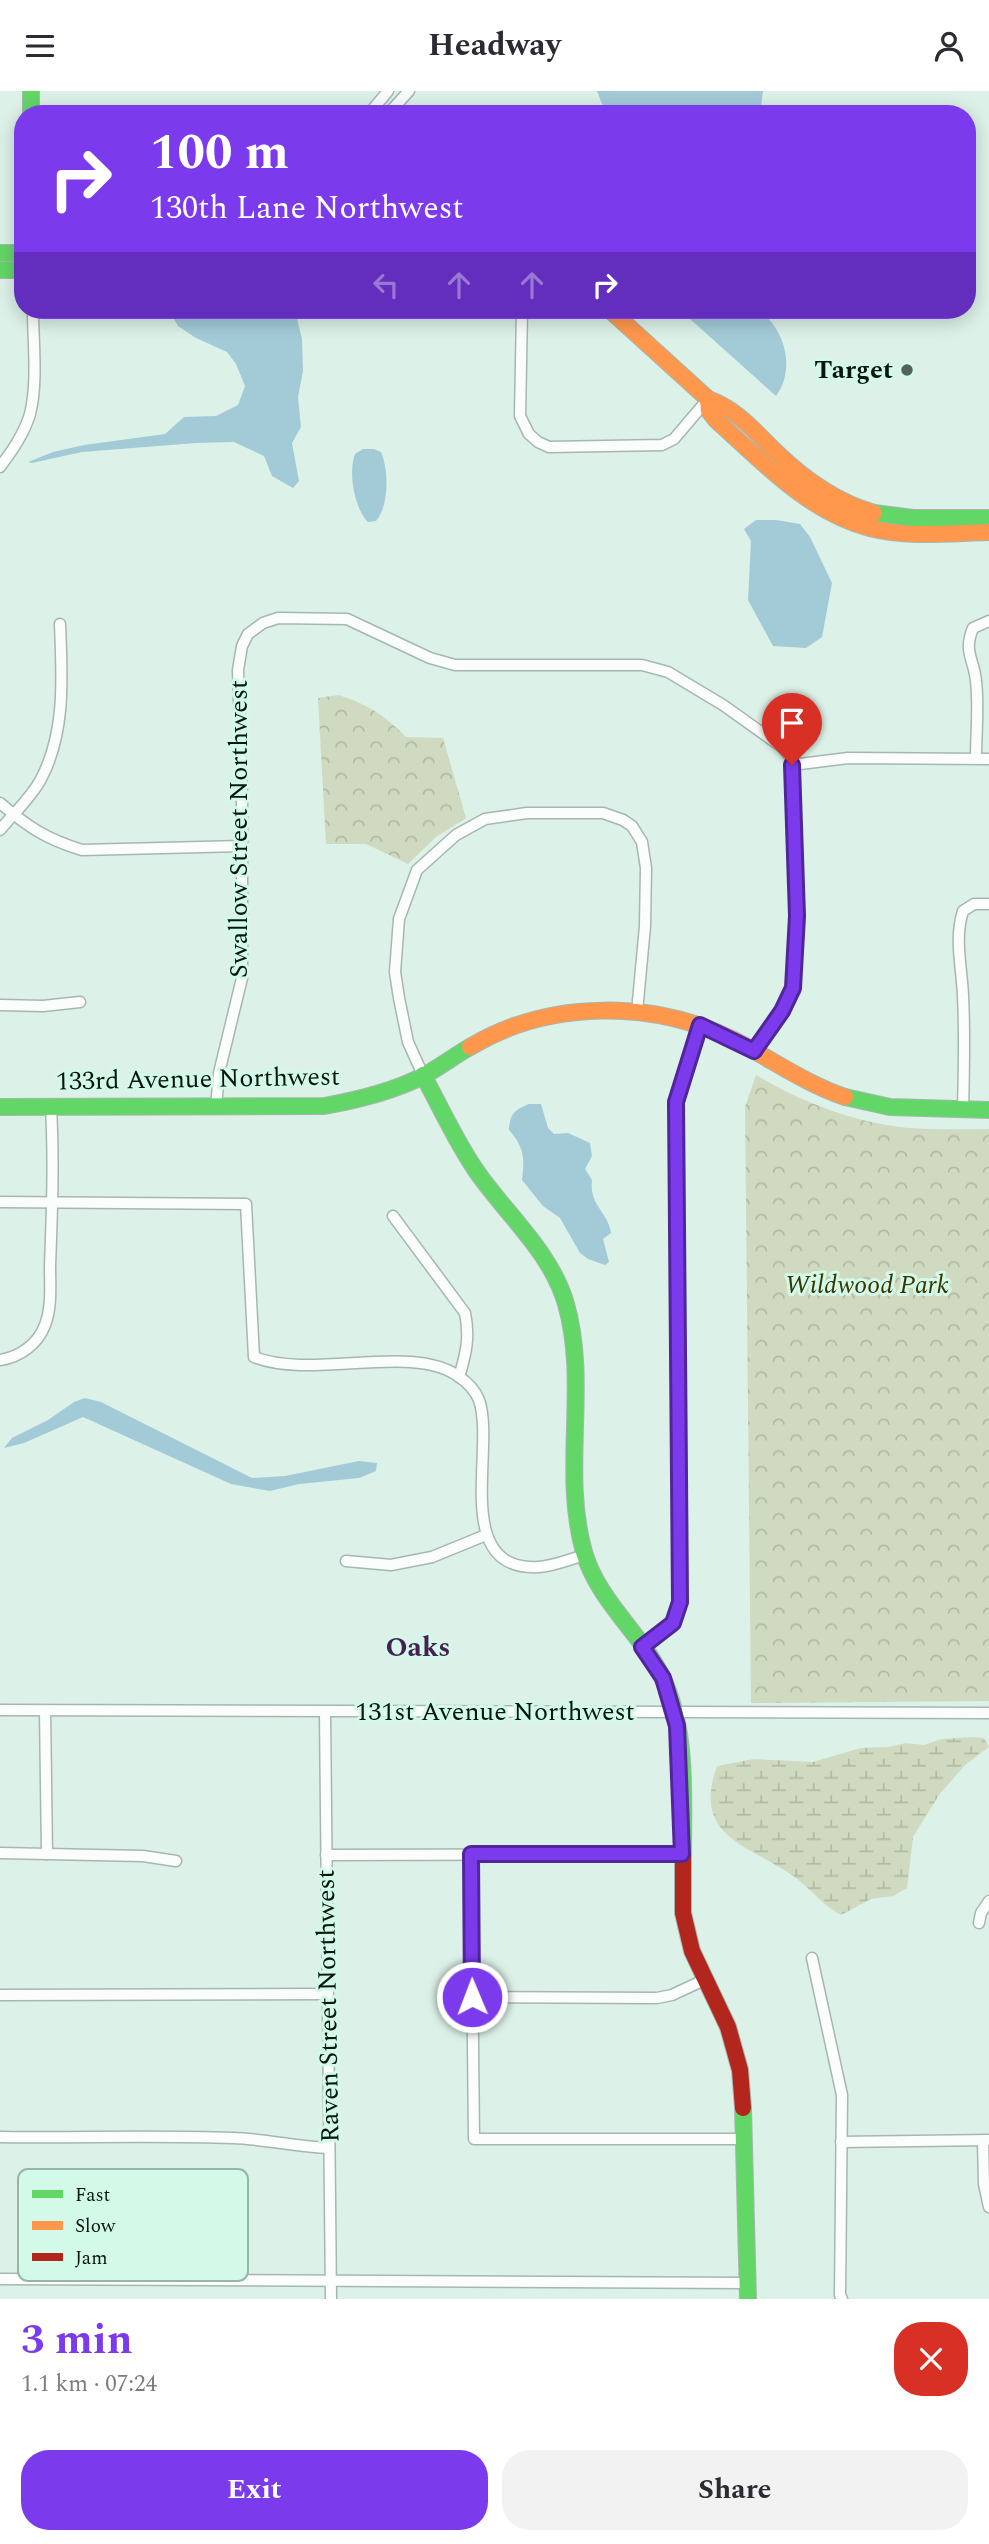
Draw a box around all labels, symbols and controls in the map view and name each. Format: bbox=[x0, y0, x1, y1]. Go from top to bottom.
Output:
text: Headway bbox=[428, 21, 561, 70]
icon: menu bbox=[21, 27, 59, 65]
icon: person bbox=[930, 27, 968, 65]
text: 100 m bbox=[150, 116, 289, 191]
icon: right bbox=[35, 133, 126, 224]
text: 130th Lane Northwest bbox=[150, 184, 464, 233]
icon: left bbox=[367, 266, 405, 304]
icon: ahead bbox=[440, 266, 478, 304]
icon: ahead bbox=[513, 266, 551, 304]
icon: right bbox=[586, 266, 624, 304]
place label: Target bbox=[814, 350, 893, 390]
marker: Target bbox=[899, 362, 915, 378]
street label: Swallow Street Northwest bbox=[219, 680, 259, 978]
pin bbox=[762, 693, 822, 765]
icon: arrive bbox=[773, 704, 811, 742]
street label: 133rd Avenue Northwest bbox=[56, 1057, 340, 1101]
park label: Wildwood Park bbox=[785, 1265, 949, 1305]
district label: Oaks bbox=[385, 1626, 451, 1669]
street label: 131st Avenue Northwest bbox=[355, 1692, 635, 1732]
street label: Raven Street Northwest bbox=[306, 1869, 350, 2143]
position arrow bbox=[435, 1960, 509, 2034]
legend bbox=[18, 2169, 248, 2281]
text: Fast bbox=[75, 2181, 111, 2210]
text: Slow bbox=[75, 2212, 116, 2241]
text: Jam bbox=[75, 2244, 107, 2273]
text: 3 min bbox=[21, 2309, 133, 2372]
button: close bbox=[894, 2322, 968, 2396]
text: 1.1 km · 07:24 bbox=[21, 2367, 157, 2402]
button: Exit bbox=[21, 2450, 488, 2530]
button: Share bbox=[502, 2450, 968, 2530]

